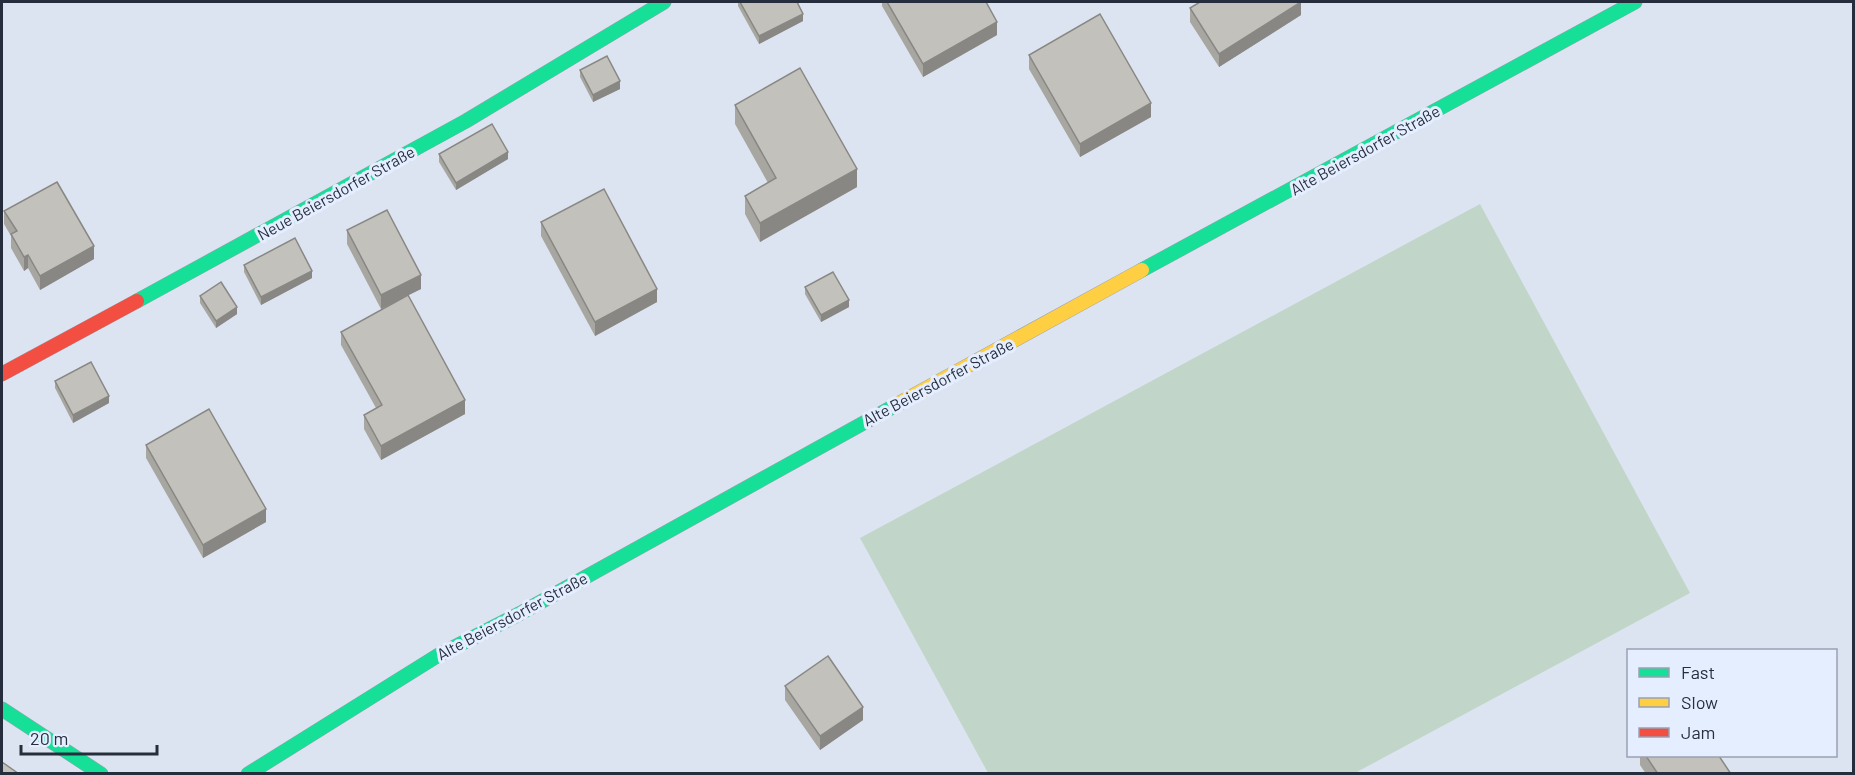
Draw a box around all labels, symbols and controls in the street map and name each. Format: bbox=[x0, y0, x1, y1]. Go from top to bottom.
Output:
street label: Alte Beiersdorfer Straße bbox=[1287, 101, 1443, 199]
street label: Neue Beiersdorfer Straße bbox=[254, 141, 418, 244]
street label: Alte Beiersdorfer Straße bbox=[859, 334, 1016, 429]
street label: Alte Beiersdorfer Straße bbox=[433, 568, 590, 663]
legend bbox=[1627, 649, 1837, 757]
text: Fast bbox=[1681, 661, 1715, 683]
text: Slow bbox=[1681, 691, 1718, 713]
scale bar bbox=[21, 718, 158, 756]
text: Jam bbox=[1681, 721, 1715, 743]
text: 20 m bbox=[30, 727, 68, 749]

